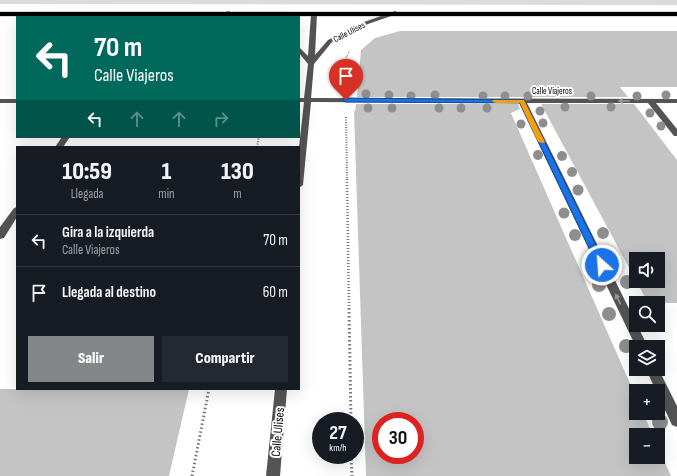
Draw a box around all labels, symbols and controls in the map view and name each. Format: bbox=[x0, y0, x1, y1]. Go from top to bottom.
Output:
street label: Calle Ulises bbox=[332, 20, 367, 45]
text: 70 m bbox=[94, 31, 142, 64]
icon: left bbox=[28, 32, 80, 84]
pin bbox=[329, 59, 363, 100]
text: Calle Viajeros bbox=[94, 65, 174, 86]
icon: arrive bbox=[335, 65, 357, 87]
street label: Calle Viajeros bbox=[532, 86, 572, 97]
one-way arrow bbox=[617, 98, 630, 104]
icon: left bbox=[84, 108, 106, 130]
icon: ahead bbox=[126, 108, 148, 130]
icon: ahead bbox=[168, 108, 190, 130]
icon: right bbox=[210, 108, 232, 130]
text: 10:59 bbox=[62, 157, 112, 186]
text: 1 bbox=[162, 157, 171, 186]
text: 130 bbox=[221, 157, 254, 186]
text: Llegada bbox=[71, 186, 104, 202]
text: min bbox=[158, 186, 175, 202]
text: m bbox=[233, 186, 242, 202]
text: Gira a la izquierda bbox=[62, 223, 154, 242]
icon: left bbox=[28, 230, 50, 252]
text: 70 m bbox=[263, 231, 288, 250]
text: Calle Viajeros bbox=[62, 242, 120, 258]
position arrow bbox=[581, 244, 623, 286]
map controls bbox=[629, 252, 665, 464]
button: sound bbox=[629, 252, 665, 288]
icon: arrive bbox=[28, 282, 50, 304]
text: Llegada al destino bbox=[62, 283, 156, 302]
text: 60 m bbox=[263, 283, 288, 302]
one-way arrow bbox=[615, 294, 621, 305]
button: search bbox=[629, 296, 665, 332]
button: Salir bbox=[28, 336, 154, 382]
button: Compartir bbox=[162, 336, 288, 382]
button: layers bbox=[629, 340, 665, 376]
button: + bbox=[629, 384, 665, 420]
street label: Calle Ulises bbox=[268, 406, 288, 457]
speed limit sign: 30 bbox=[372, 412, 424, 464]
text: 27 bbox=[329, 421, 347, 445]
button: − bbox=[629, 428, 665, 464]
text: km/h bbox=[329, 442, 347, 454]

